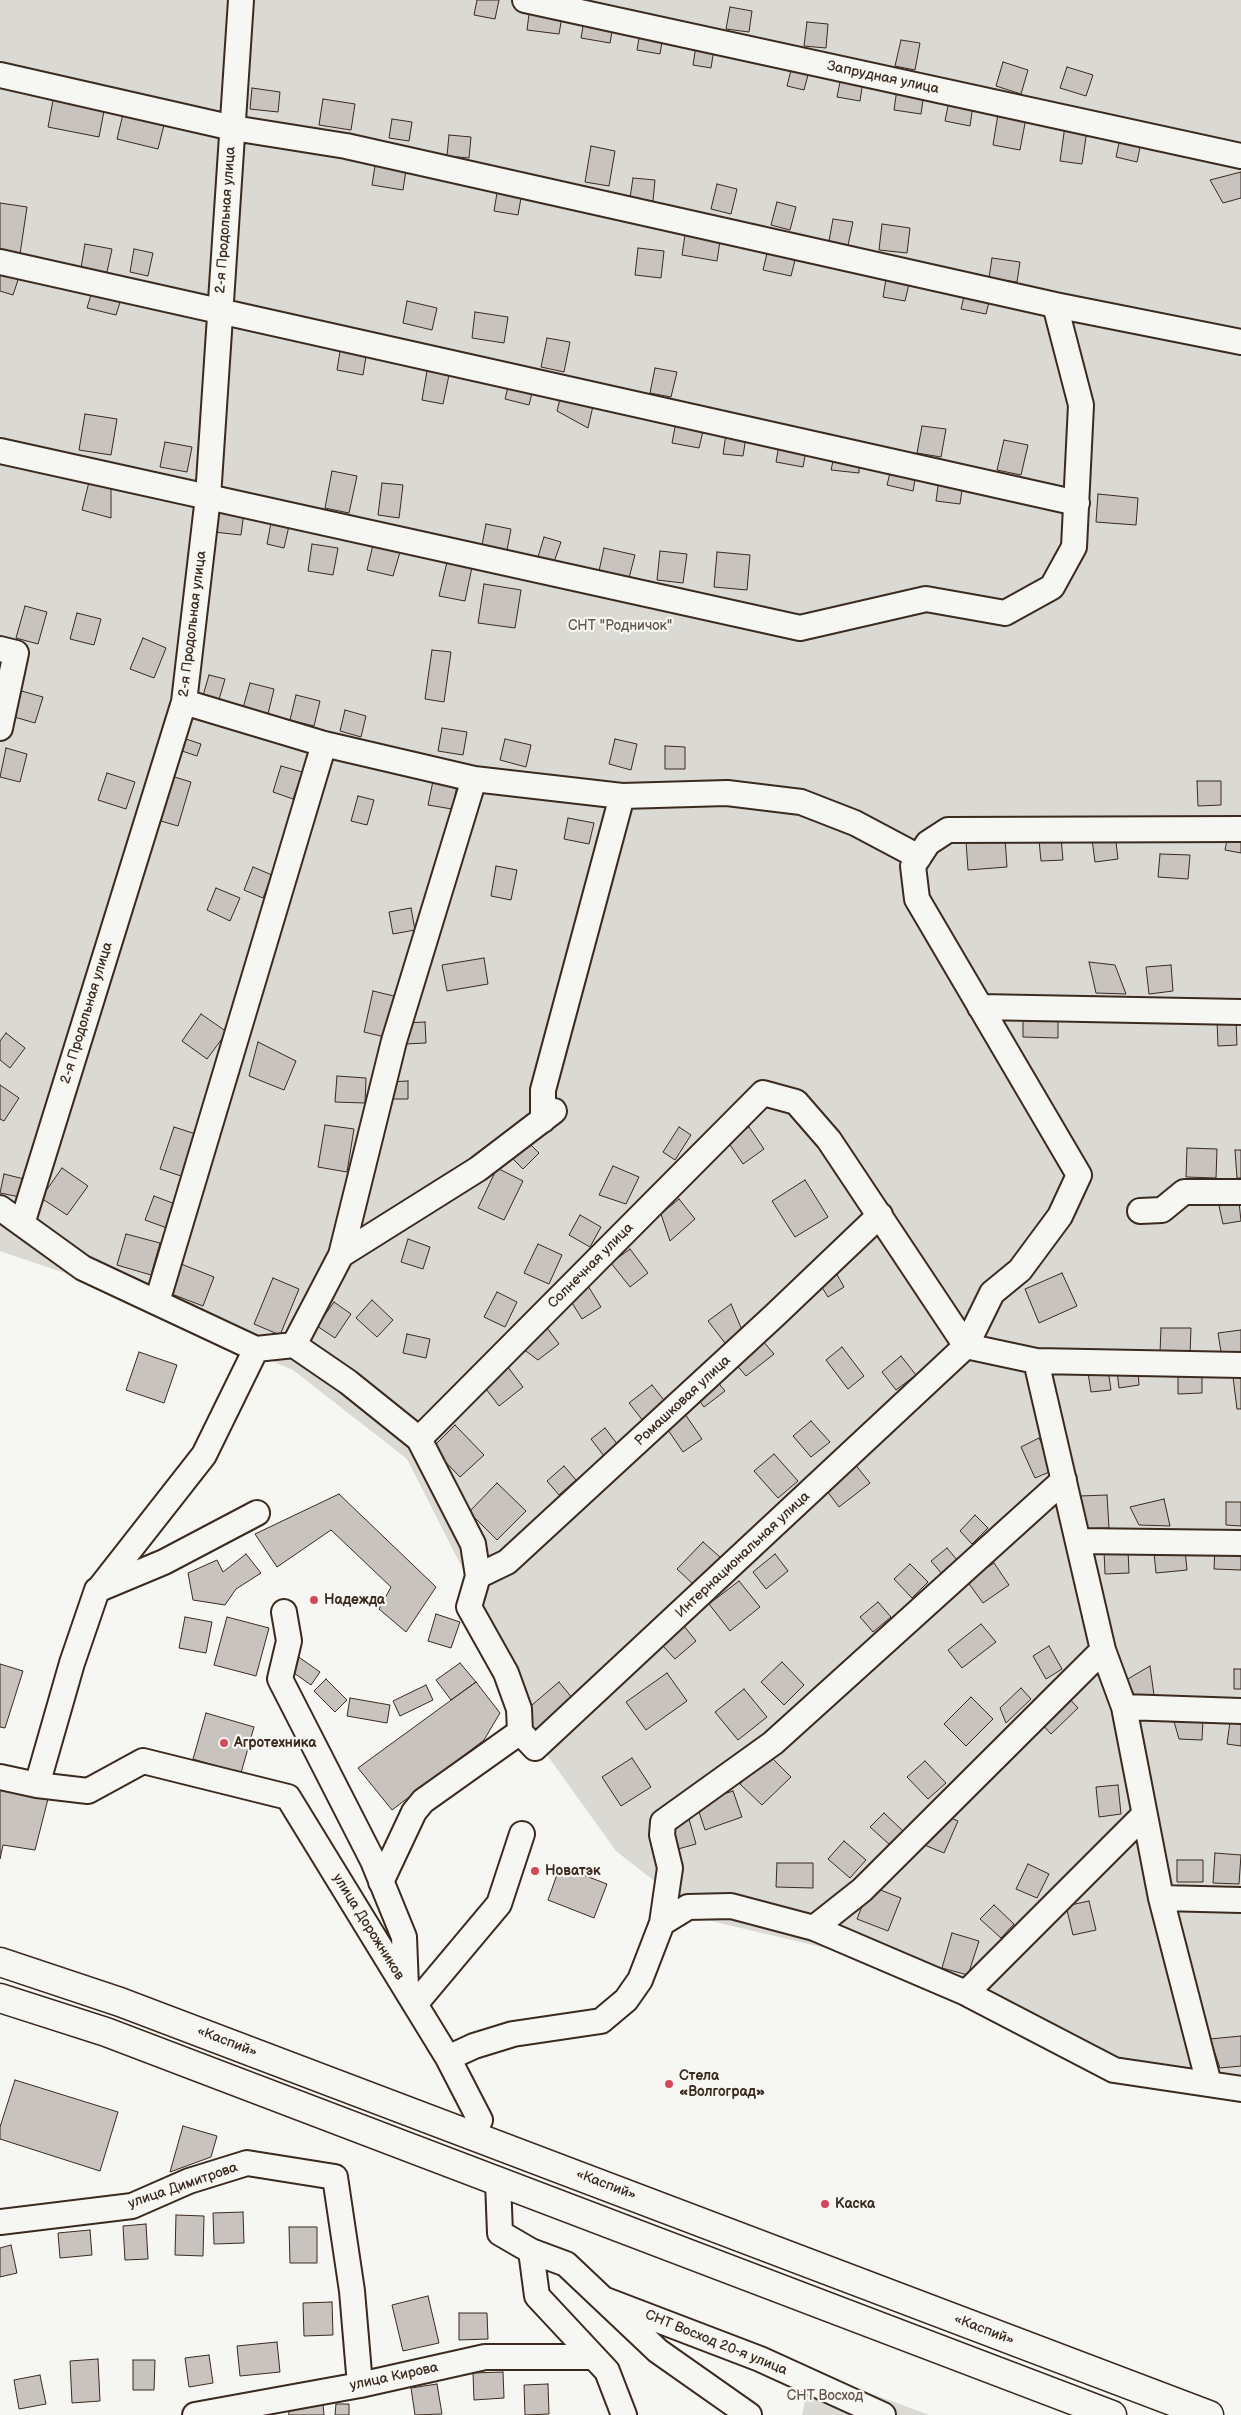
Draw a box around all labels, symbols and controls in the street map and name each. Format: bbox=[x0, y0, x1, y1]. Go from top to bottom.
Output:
street label: Запрудная улица bbox=[826, 58, 940, 98]
street label: 2-я Продольная улица bbox=[212, 146, 240, 294]
street label: 2-я Продольная улица bbox=[176, 550, 210, 698]
park label: СНТ "Родничок" bbox=[568, 618, 672, 634]
street label: 2-я Продольная улица bbox=[57, 940, 117, 1086]
street label: Солнечная улица bbox=[545, 1220, 637, 1312]
street label: Ромашковая улица bbox=[632, 1352, 734, 1450]
street label: Интернациональная улица bbox=[672, 1488, 814, 1622]
place label: Надежда bbox=[324, 1592, 385, 1608]
marker: Надежда bbox=[308, 1594, 320, 1606]
place label: Агротехника bbox=[234, 1735, 316, 1751]
marker: Агротехника bbox=[218, 1737, 230, 1749]
place label: Новатэк bbox=[545, 1863, 601, 1879]
marker: Новатэк bbox=[529, 1865, 541, 1877]
street label: улица Дорожников bbox=[329, 1871, 407, 1983]
street label: «Каспий» bbox=[194, 2023, 260, 2061]
place label: Стела «Волгоград» bbox=[679, 2068, 765, 2100]
marker: Стела «Волгоград» bbox=[663, 2078, 675, 2090]
street label: улица Димитрова bbox=[126, 2159, 240, 2213]
street label: «Каспий» bbox=[573, 2166, 639, 2204]
place label: Каска bbox=[835, 2196, 875, 2212]
marker: Каска bbox=[819, 2198, 831, 2210]
street label: СНТ Восход 20-я улица bbox=[642, 2307, 790, 2379]
street label: «Каспий» bbox=[951, 2311, 1017, 2349]
street label: улица Кирова bbox=[348, 2359, 440, 2395]
park label: СНТ Восход bbox=[787, 2388, 863, 2404]

